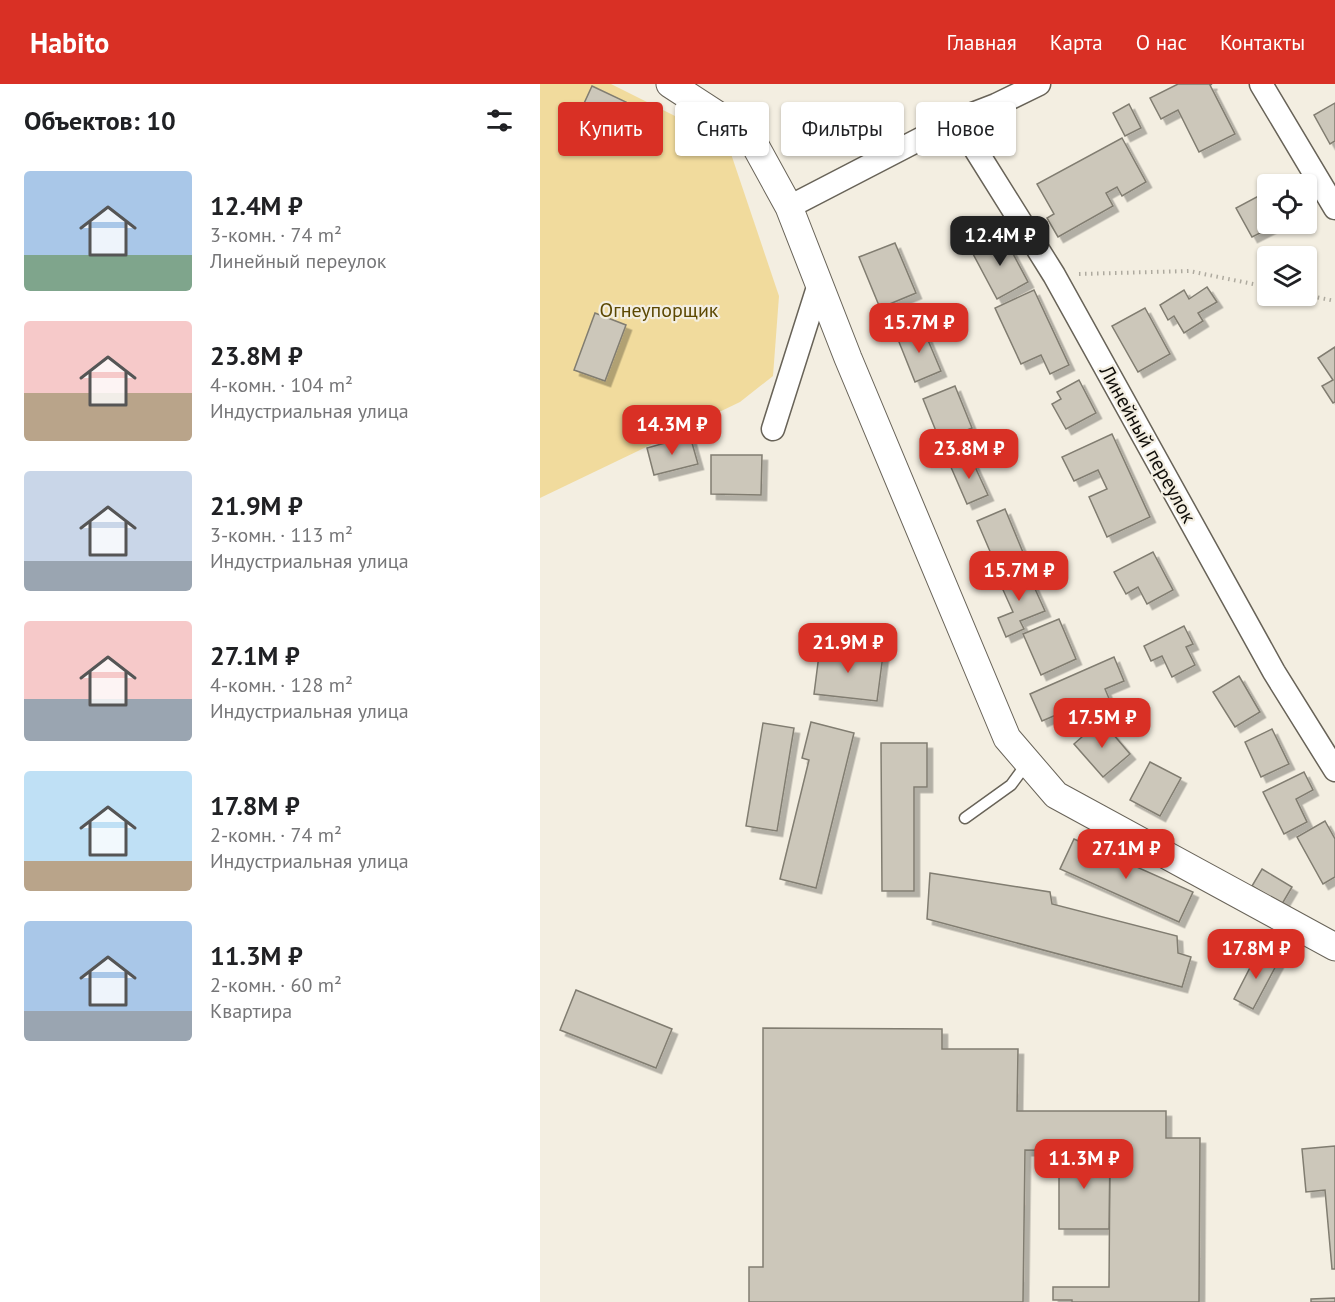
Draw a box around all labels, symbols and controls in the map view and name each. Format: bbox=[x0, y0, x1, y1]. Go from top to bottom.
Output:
text: Habito bbox=[30, 24, 109, 61]
text: Главная bbox=[946, 29, 1017, 56]
text: Карта bbox=[1050, 29, 1103, 56]
text: О нас bbox=[1136, 29, 1187, 56]
text: Контакты bbox=[1220, 29, 1305, 56]
chip: Купить bbox=[558, 102, 663, 156]
chip: Снять bbox=[675, 102, 769, 156]
chip: Фильтры bbox=[781, 102, 904, 156]
chip: Новое bbox=[916, 102, 1016, 156]
text: Объектов: 10 bbox=[24, 104, 176, 137]
icon: filters bbox=[483, 104, 516, 137]
map controls bbox=[1257, 174, 1317, 306]
button: locate bbox=[1257, 174, 1317, 234]
text: 12.4M ₽ bbox=[210, 189, 303, 222]
icon: home bbox=[72, 195, 144, 267]
pin: 12.4M ₽ bbox=[945, 216, 1055, 267]
text: 3-комн. · 74 m² bbox=[210, 222, 342, 248]
text: 12.4M ₽ bbox=[964, 222, 1036, 248]
button: layers bbox=[1257, 246, 1317, 306]
text: Линейный переулок bbox=[210, 248, 386, 274]
park label: Огнеупорщик bbox=[600, 297, 719, 323]
pin: 15.7M ₽ bbox=[864, 303, 974, 354]
text: 15.7M ₽ bbox=[883, 309, 955, 335]
text: 23.8M ₽ bbox=[210, 339, 303, 372]
icon: home bbox=[72, 345, 144, 417]
street label: Линейный переулок bbox=[1093, 360, 1202, 528]
text: 4-комн. · 104 m² bbox=[210, 372, 353, 398]
text: Индустриальная улица bbox=[210, 398, 409, 424]
pin: 14.3M ₽ bbox=[617, 405, 727, 456]
text: 14.3M ₽ bbox=[636, 411, 708, 437]
pin: 23.8M ₽ bbox=[914, 429, 1024, 480]
text: 23.8M ₽ bbox=[933, 435, 1005, 461]
text: 21.9M ₽ bbox=[210, 489, 303, 522]
icon: home bbox=[72, 495, 144, 567]
text: 3-комн. · 113 m² bbox=[210, 522, 353, 548]
text: Индустриальная улица bbox=[210, 548, 409, 574]
pin: 15.7M ₽ bbox=[964, 551, 1074, 602]
text: 15.7M ₽ bbox=[983, 557, 1055, 583]
pin: 21.9M ₽ bbox=[793, 623, 903, 674]
text: 21.9M ₽ bbox=[812, 629, 884, 655]
text: 27.1M ₽ bbox=[210, 639, 300, 672]
icon: home bbox=[72, 645, 144, 717]
text: 4-комн. · 128 m² bbox=[210, 672, 353, 698]
text: Индустриальная улица bbox=[210, 698, 409, 724]
pin: 17.5M ₽ bbox=[1047, 698, 1157, 749]
text: 17.5M ₽ bbox=[1068, 704, 1136, 730]
text: 17.8M ₽ bbox=[210, 789, 300, 822]
icon: home bbox=[72, 795, 144, 867]
text: 2-комн. · 74 m² bbox=[210, 822, 342, 848]
pin: 27.1M ₽ bbox=[1071, 829, 1181, 880]
text: 27.1M ₽ bbox=[1092, 835, 1160, 861]
text: Индустриальная улица bbox=[210, 848, 409, 874]
pin: 17.8M ₽ bbox=[1201, 929, 1311, 980]
text: 17.8M ₽ bbox=[1222, 935, 1290, 961]
text: 11.3M ₽ bbox=[210, 939, 303, 972]
icon: home bbox=[72, 945, 144, 1017]
text: 2-комн. · 60 m² bbox=[210, 972, 342, 998]
text: Квартира bbox=[210, 998, 292, 1024]
pin: 11.3M ₽ bbox=[1029, 1139, 1139, 1190]
text: 11.3M ₽ bbox=[1048, 1145, 1120, 1171]

